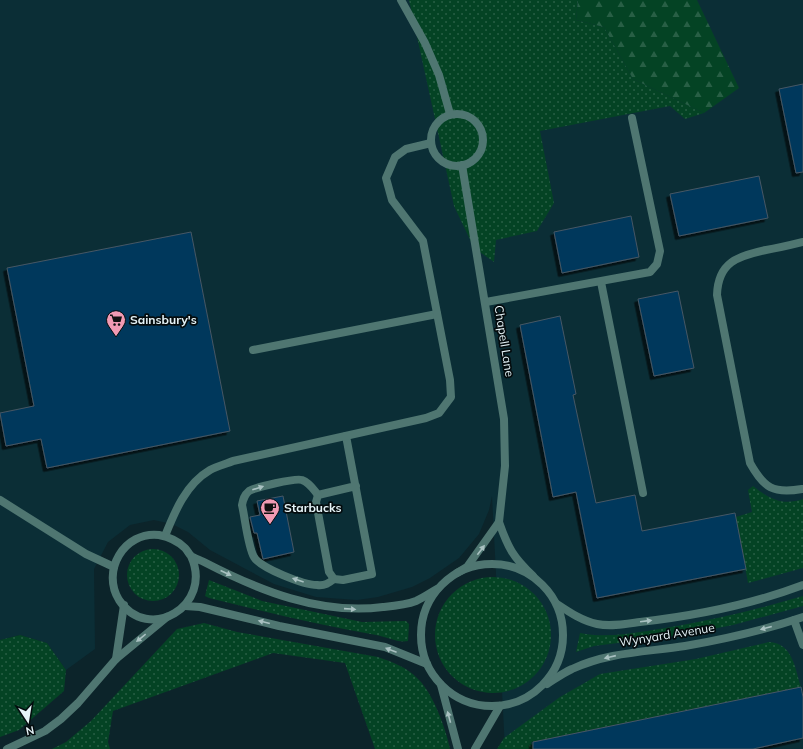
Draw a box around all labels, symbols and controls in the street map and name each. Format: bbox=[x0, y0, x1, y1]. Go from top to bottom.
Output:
street label: Chapell Lane bbox=[491, 304, 518, 378]
supermarket icon: Sainsbury's bbox=[105, 309, 127, 337]
place label: Sainsbury's bbox=[130, 312, 197, 327]
one-way arrow bbox=[253, 485, 265, 491]
cafe icon: Starbucks bbox=[259, 497, 281, 525]
place label: Starbucks bbox=[284, 500, 342, 515]
one-way arrow bbox=[476, 544, 485, 555]
one-way arrow bbox=[220, 570, 231, 576]
one-way arrow bbox=[292, 577, 304, 583]
one-way arrow bbox=[344, 605, 356, 612]
one-way arrow bbox=[640, 618, 652, 624]
one-way arrow bbox=[258, 619, 270, 625]
street label: Wynyard Avenue bbox=[618, 620, 716, 649]
one-way arrow bbox=[759, 625, 771, 631]
one-way arrow bbox=[136, 633, 147, 642]
one-way arrow bbox=[384, 646, 396, 652]
one-way arrow bbox=[604, 654, 617, 660]
north arrow bbox=[8, 701, 48, 741]
one-way arrow bbox=[446, 711, 452, 723]
text: N bbox=[25, 723, 36, 738]

